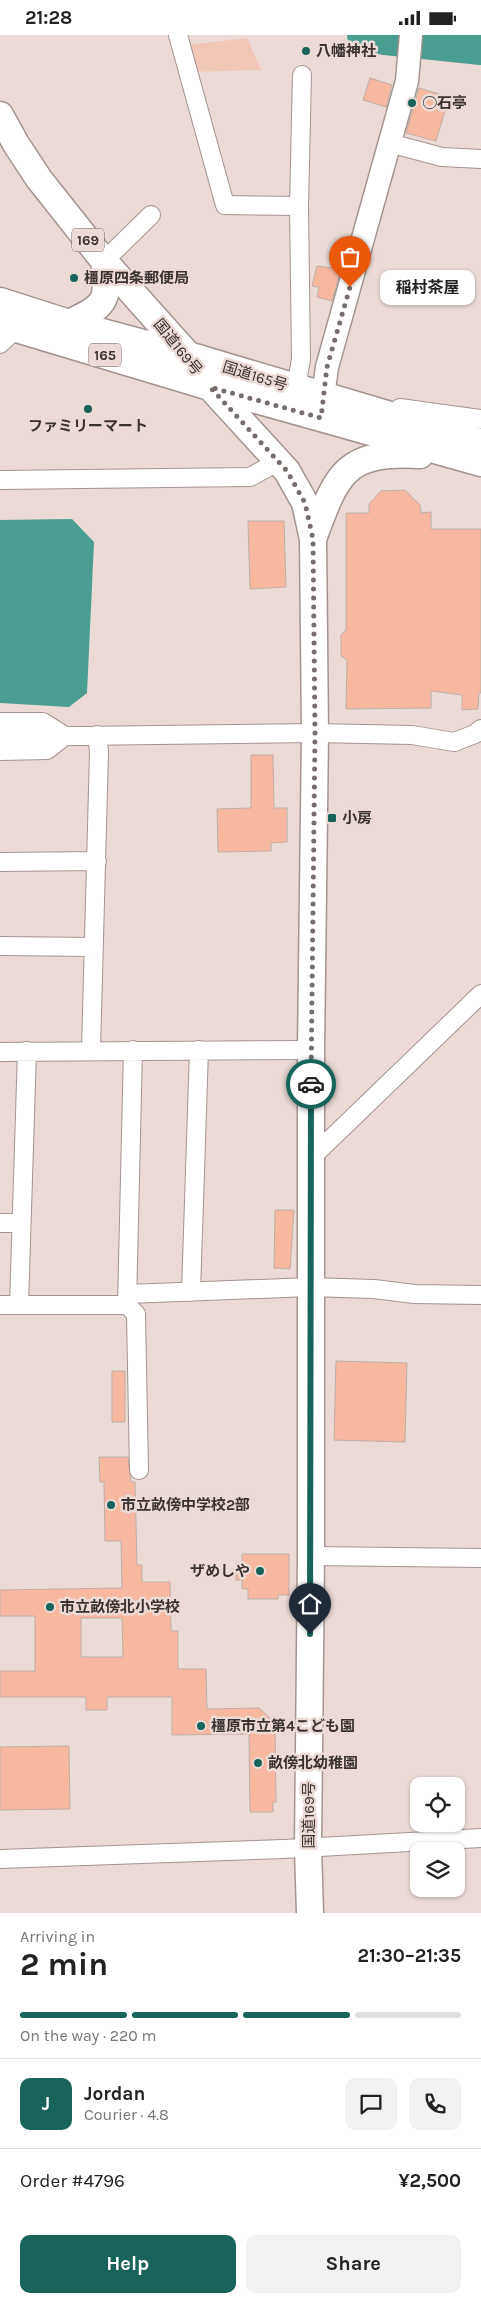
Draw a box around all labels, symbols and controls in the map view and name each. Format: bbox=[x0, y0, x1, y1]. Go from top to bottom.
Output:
text: 21:28 bbox=[25, 7, 72, 29]
place label: 八幡神社 bbox=[316, 42, 376, 60]
marker: 八幡神社 bbox=[300, 45, 312, 57]
place label: ○石亭 bbox=[422, 94, 467, 112]
marker: ○石亭 bbox=[406, 97, 418, 109]
road number: 169 bbox=[72, 229, 104, 251]
pin bbox=[329, 236, 371, 287]
icon: bag bbox=[336, 243, 364, 271]
place label: 橿原四条郵便局 bbox=[84, 269, 189, 287]
callout: 稲村茶屋 bbox=[380, 269, 475, 305]
marker: 橿原四条郵便局 bbox=[68, 272, 80, 284]
text: 稲村茶屋 bbox=[395, 278, 460, 297]
street label: 国道169号 bbox=[150, 315, 206, 379]
road number: 165 bbox=[89, 343, 121, 367]
street label: 国道165号 bbox=[220, 358, 290, 394]
marker: ファミリーマート bbox=[82, 403, 94, 415]
place label: ファミリーマート bbox=[28, 417, 148, 435]
place label: 小房 bbox=[342, 809, 372, 827]
marker: 小房 bbox=[326, 812, 338, 824]
courier bbox=[286, 1059, 336, 1109]
icon: car bbox=[297, 1070, 325, 1098]
place label: 市立畝傍中学校2部 bbox=[121, 1496, 250, 1514]
marker: 市立畝傍中学校2部 bbox=[105, 1499, 117, 1511]
place label: ザめしや bbox=[190, 1562, 250, 1580]
marker: ザめしや bbox=[254, 1565, 266, 1577]
pin bbox=[289, 1583, 331, 1634]
icon: home bbox=[296, 1590, 324, 1618]
place label: 市立畝傍北小学校 bbox=[60, 1598, 180, 1616]
marker: 市立畝傍北小学校 bbox=[44, 1601, 56, 1613]
place label: 橿原市立第4こども園 bbox=[211, 1717, 355, 1735]
marker: 橿原市立第4こども園 bbox=[195, 1720, 207, 1732]
place label: 畝傍北幼稚園 bbox=[268, 1754, 358, 1772]
marker: 畝傍北幼稚園 bbox=[252, 1757, 264, 1769]
map controls bbox=[410, 1777, 465, 1897]
button: locate bbox=[410, 1777, 465, 1832]
street label: 国道169号 bbox=[300, 1781, 318, 1849]
button: layers bbox=[410, 1842, 465, 1897]
text: Arriving in bbox=[20, 1927, 95, 1946]
text: 21:30–21:35 bbox=[358, 1945, 461, 1967]
text: 2 min bbox=[20, 1946, 108, 1983]
text: On the way · 220 m bbox=[20, 2026, 157, 2045]
button: chat bbox=[345, 2078, 397, 2130]
button: phone bbox=[409, 2078, 461, 2130]
text: Jordan bbox=[84, 2083, 145, 2105]
text: J bbox=[42, 2093, 50, 2115]
text: Courier · 4.8 bbox=[84, 2105, 169, 2124]
text: Order #4796 bbox=[20, 2170, 125, 2192]
text: ¥2,500 bbox=[398, 2170, 461, 2192]
button: Help bbox=[20, 2235, 236, 2293]
button: Share bbox=[246, 2235, 461, 2293]

